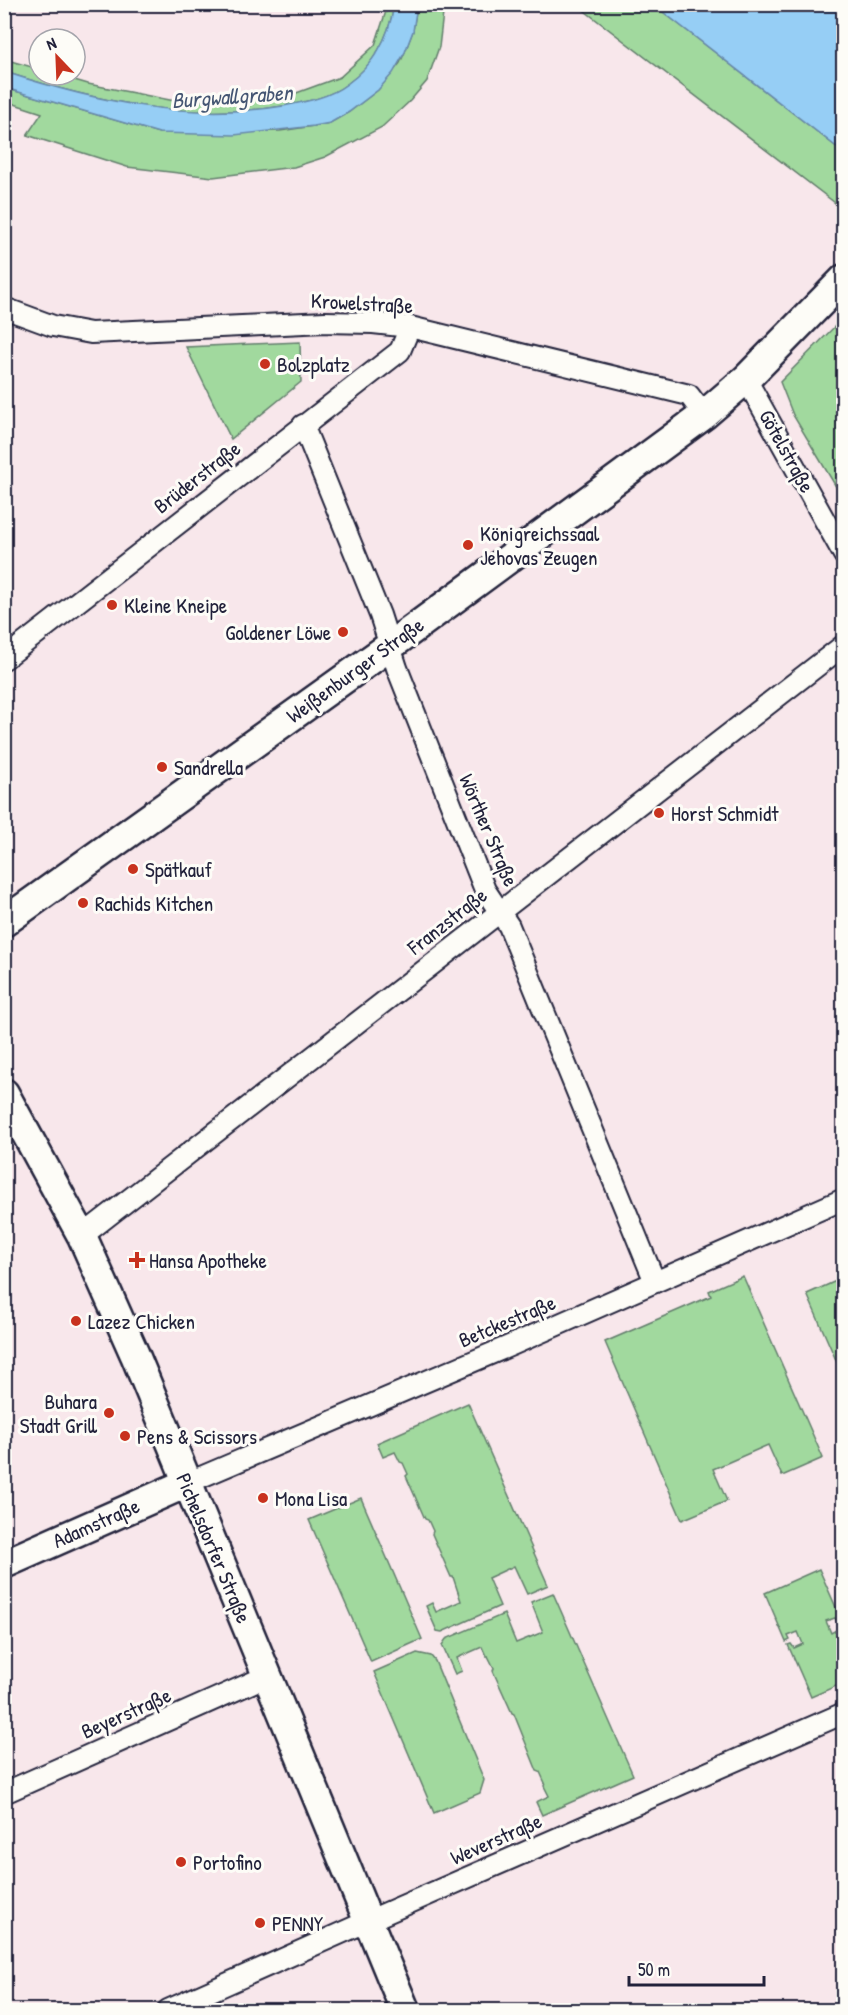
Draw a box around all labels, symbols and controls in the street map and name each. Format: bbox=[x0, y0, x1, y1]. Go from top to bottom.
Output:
north arrow bbox=[27, 27, 87, 87]
text: N bbox=[43, 31, 60, 55]
water label: Burgwallgraben bbox=[171, 77, 296, 115]
street label: Krowelstraße bbox=[310, 286, 414, 320]
place label: Bolzplatz bbox=[277, 350, 350, 379]
marker: Bolzplatz bbox=[258, 357, 272, 371]
street label: Götelstraße bbox=[752, 404, 822, 498]
street label: Brüderstraße bbox=[148, 434, 246, 520]
place label: Königreichssaal Jehovas Zeugen bbox=[480, 519, 600, 572]
marker: Königreichssaal Jehovas Zeugen bbox=[461, 538, 475, 552]
place label: Kleine Kneipe bbox=[124, 591, 227, 620]
marker: Kleine Kneipe bbox=[105, 598, 119, 612]
street label: Weißenburger Straße bbox=[280, 610, 430, 730]
place label: Goldener Löwe bbox=[225, 618, 331, 647]
marker: Goldener Löwe bbox=[336, 625, 350, 639]
place label: Sandrella bbox=[174, 753, 243, 782]
marker: Sandrella bbox=[155, 760, 169, 774]
street label: Wörther Straße bbox=[452, 769, 526, 891]
place label: Horst Schmidt bbox=[671, 799, 779, 828]
marker: Horst Schmidt bbox=[652, 806, 666, 820]
place label: Spätkauf bbox=[145, 855, 212, 884]
marker: Spätkauf bbox=[126, 862, 140, 876]
street label: Franzstraße bbox=[400, 881, 493, 962]
place label: Rachids Kitchen bbox=[95, 889, 213, 918]
marker: Rachids Kitchen bbox=[76, 896, 90, 910]
place label: Hansa Apotheke bbox=[149, 1246, 267, 1275]
marker: Hansa Apotheke bbox=[130, 1253, 144, 1267]
street label: Betckestraße bbox=[454, 1288, 560, 1354]
place label: Lazez Chicken bbox=[88, 1307, 195, 1336]
marker: Lazez Chicken bbox=[69, 1314, 83, 1328]
place label: Buhara Stadt Grill bbox=[20, 1387, 98, 1440]
marker: Buhara Stadt Grill bbox=[102, 1406, 116, 1420]
place label: Pens & Scissors bbox=[137, 1422, 257, 1451]
marker: Pens & Scissors bbox=[118, 1429, 132, 1443]
street label: Pichelsdorfer Straße bbox=[169, 1469, 259, 1627]
place label: Mona Lisa bbox=[275, 1484, 347, 1513]
street label: Adamstraße bbox=[48, 1491, 144, 1555]
marker: Mona Lisa bbox=[256, 1491, 270, 1505]
street label: Beyerstraße bbox=[77, 1680, 175, 1746]
street label: Weverstraße bbox=[446, 1806, 546, 1872]
place label: Portofino bbox=[193, 1848, 262, 1877]
marker: Portofino bbox=[174, 1855, 188, 1869]
place label: PENNY bbox=[272, 1909, 324, 1938]
marker: PENNY bbox=[253, 1916, 267, 1930]
scale bar bbox=[629, 1949, 764, 1987]
text: 50 m bbox=[638, 1957, 670, 1982]

